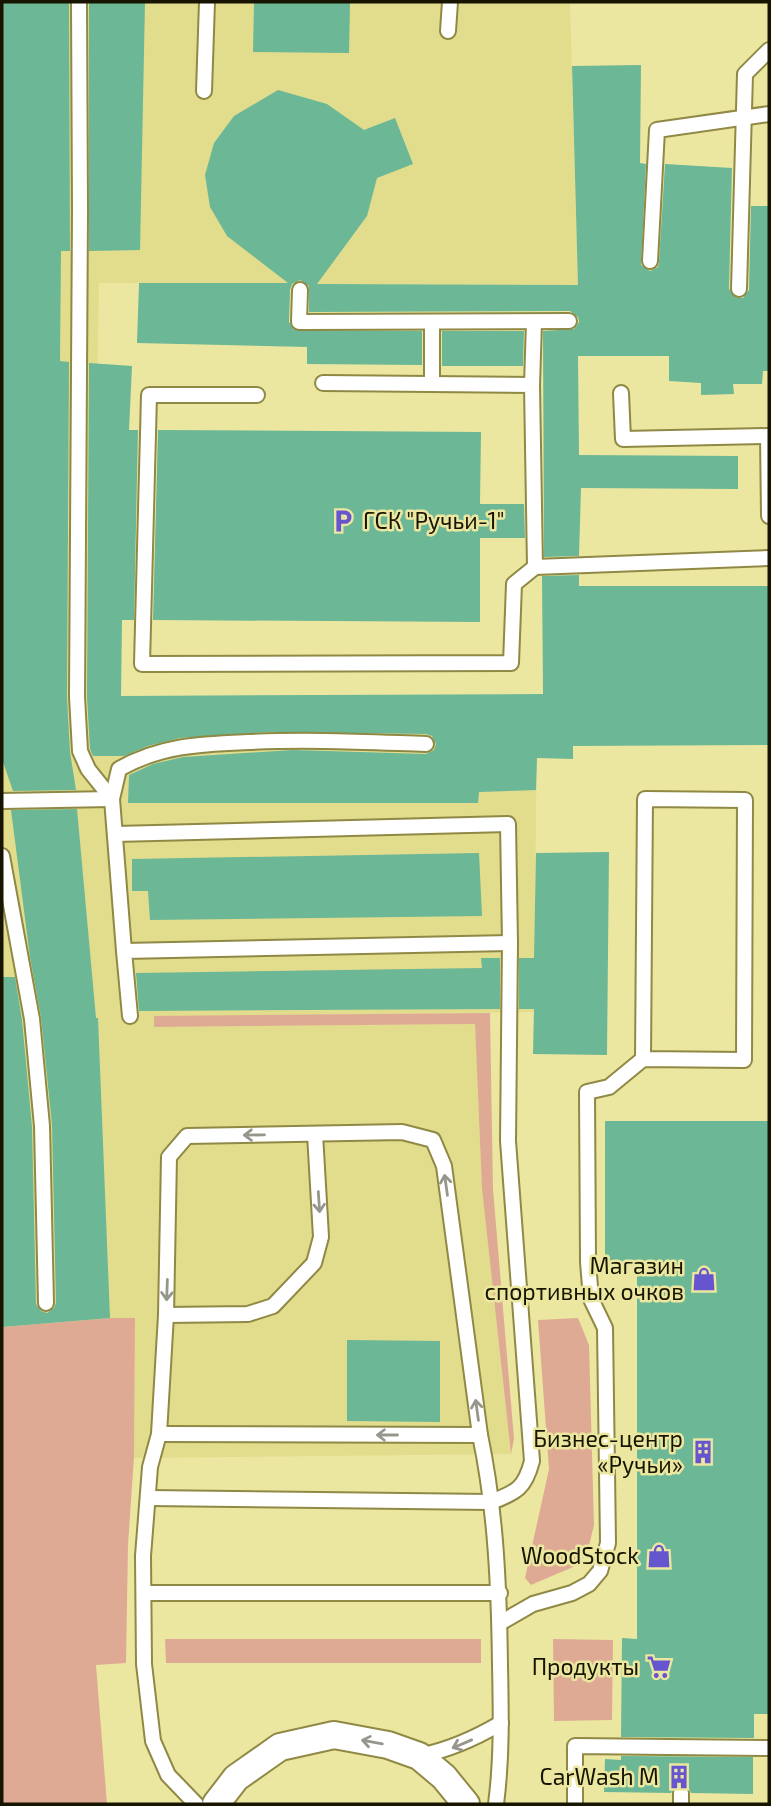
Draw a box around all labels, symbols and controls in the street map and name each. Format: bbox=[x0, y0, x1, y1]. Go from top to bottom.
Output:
place label: ГСК "Ручьи-1" bbox=[363, 506, 505, 535]
parking icon: ГСК "Ручьи-1" bbox=[329, 507, 357, 535]
one-way arrow bbox=[243, 1128, 266, 1142]
one-way arrow bbox=[440, 1174, 453, 1197]
one-way arrow bbox=[313, 1191, 326, 1213]
place label: Магазин спортивных очков bbox=[485, 1251, 684, 1305]
shop icon: Магазин спортивных очков bbox=[690, 1265, 718, 1293]
one-way arrow bbox=[160, 1278, 174, 1301]
one-way arrow bbox=[470, 1399, 483, 1422]
place label: Бизнес-центр «Ручьи» bbox=[533, 1424, 683, 1479]
one-way arrow bbox=[376, 1428, 399, 1442]
building icon: Бизнес-центр «Ручьи» bbox=[689, 1438, 717, 1466]
place label: WoodStock bbox=[521, 1541, 639, 1569]
shop icon: WoodStock bbox=[645, 1542, 673, 1570]
place label: Продукты bbox=[532, 1652, 639, 1681]
supermarket icon: Продукты bbox=[645, 1653, 673, 1681]
one-way arrow bbox=[361, 1735, 384, 1748]
one-way arrow bbox=[451, 1738, 473, 1751]
place label: CarWash M bbox=[540, 1762, 659, 1790]
building icon: CarWash M bbox=[665, 1763, 693, 1791]

